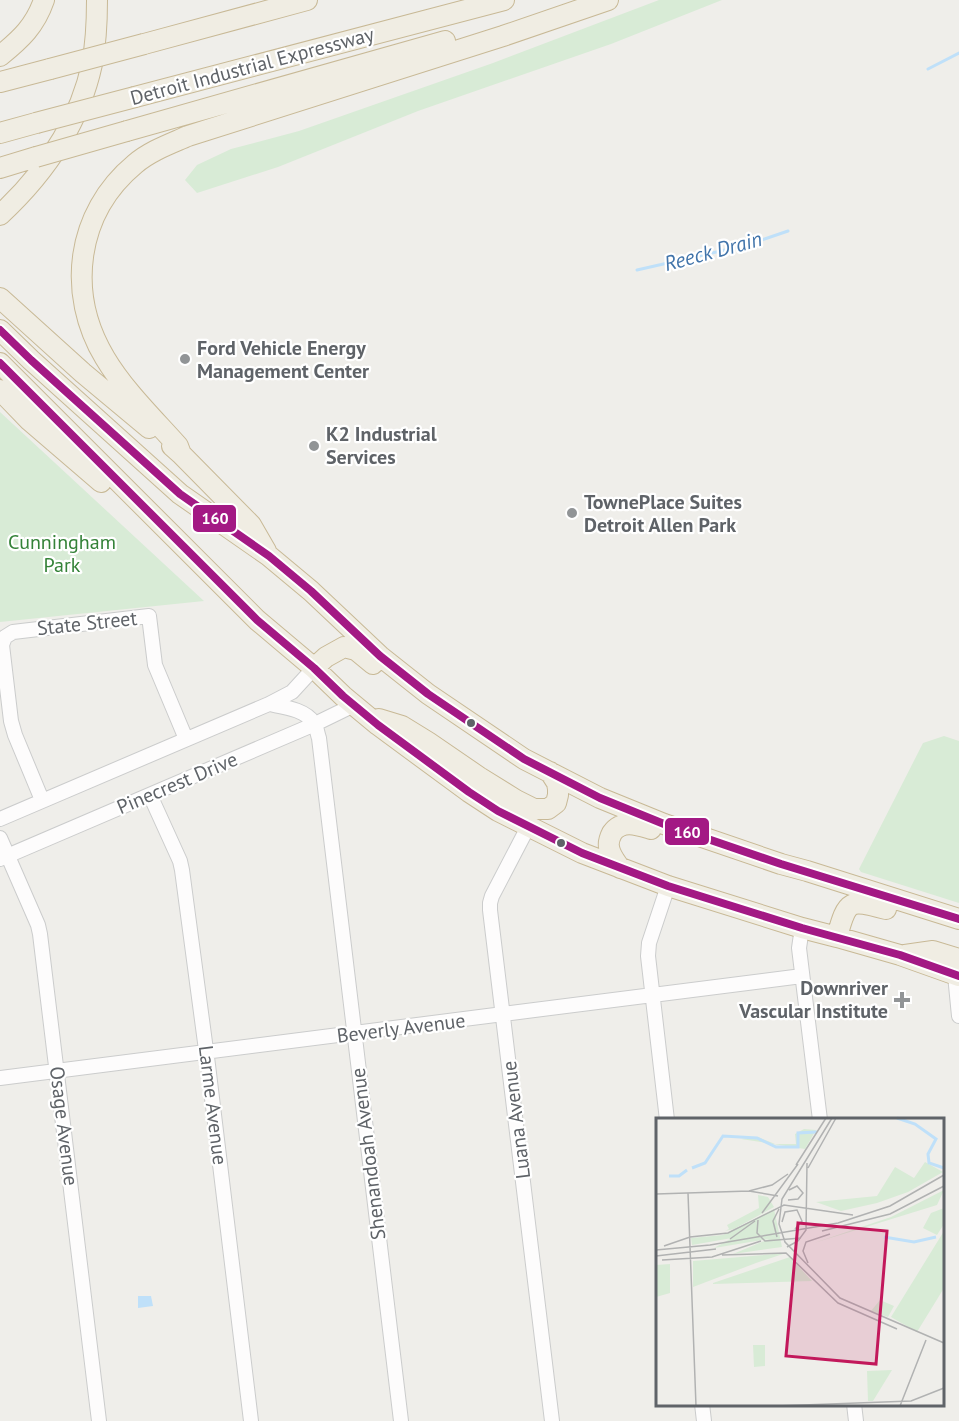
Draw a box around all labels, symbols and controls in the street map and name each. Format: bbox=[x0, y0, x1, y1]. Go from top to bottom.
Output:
street label: Detroit Industrial Expressway bbox=[127, 21, 377, 111]
water label: Reeck Drain bbox=[661, 225, 765, 277]
place label: Ford Vehicle Energy Management Center bbox=[197, 335, 369, 384]
marker: Ford Vehicle Energy Management Center bbox=[178, 352, 192, 366]
place label: K2 Industrial Services bbox=[326, 421, 437, 470]
marker: K2 Industrial Services bbox=[307, 439, 321, 453]
place label: TownePlace Suites Detroit Allen Park bbox=[584, 489, 742, 538]
line badge: 160 bbox=[192, 504, 237, 533]
marker: TownePlace Suites Detroit Allen Park bbox=[565, 506, 579, 520]
text: 160 bbox=[201, 508, 229, 528]
park label: Cunningham Park bbox=[8, 529, 116, 578]
street label: State Street bbox=[36, 605, 139, 641]
unlabelled marker bbox=[465, 717, 477, 729]
street label: Pinecrest Drive bbox=[113, 746, 241, 820]
line badge: 160 bbox=[664, 817, 710, 846]
text: 160 bbox=[673, 822, 701, 842]
unlabelled marker bbox=[555, 837, 567, 849]
place label: Downriver Vascular Institute bbox=[738, 975, 888, 1024]
marker: Downriver Vascular Institute bbox=[893, 991, 911, 1009]
street label: Beverly Avenue bbox=[335, 1007, 467, 1049]
street label: Larme Avenue bbox=[193, 1044, 233, 1166]
street label: Luana Avenue bbox=[496, 1060, 536, 1180]
street label: Osage Avenue bbox=[44, 1065, 84, 1187]
street label: Shenandoah Avenue bbox=[345, 1067, 391, 1241]
inset map bbox=[656, 1118, 944, 1406]

